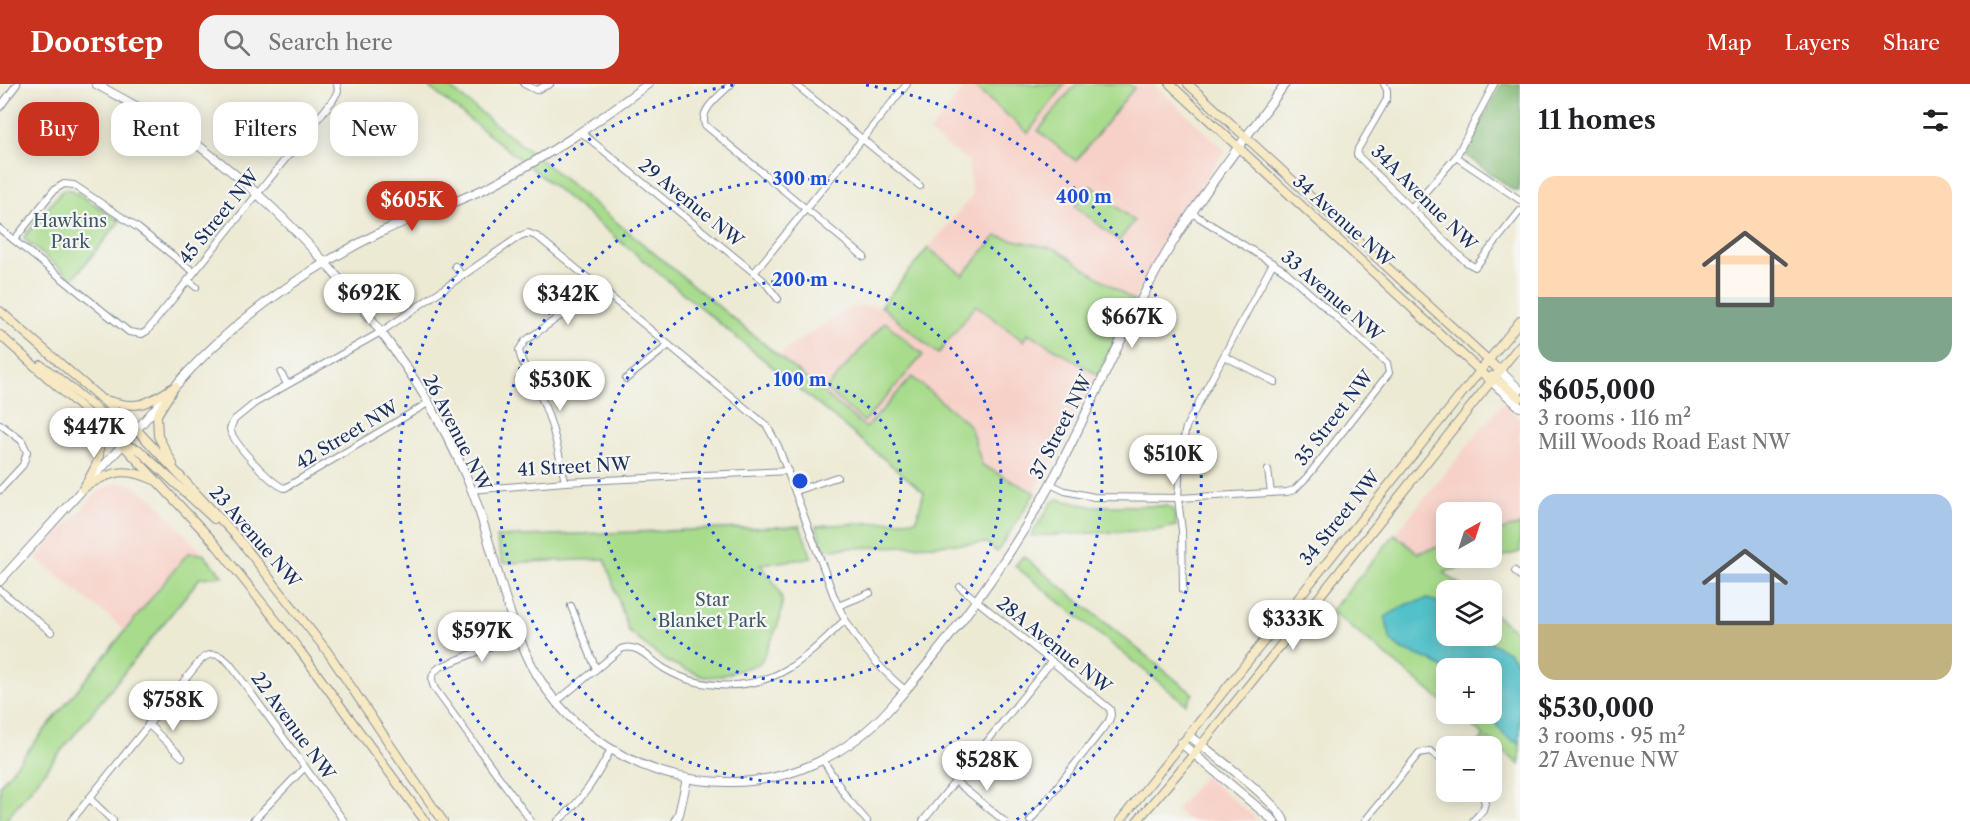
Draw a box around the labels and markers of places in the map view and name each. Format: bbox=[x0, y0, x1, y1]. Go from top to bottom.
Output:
pin: $605K bbox=[370, 181, 454, 232]
pin: $692K bbox=[327, 274, 411, 325]
pin: $342K bbox=[526, 275, 610, 326]
pin: $667K bbox=[1090, 298, 1174, 349]
pin: $530K bbox=[518, 361, 602, 412]
pin: $447K bbox=[52, 408, 136, 459]
pin: $510K bbox=[1131, 435, 1215, 486]
centre of rings bbox=[790, 471, 810, 491]
pin: $333K bbox=[1251, 600, 1335, 651]
pin: $597K bbox=[440, 612, 524, 663]
pin: $758K bbox=[131, 681, 215, 732]
pin: $528K bbox=[945, 741, 1029, 792]

